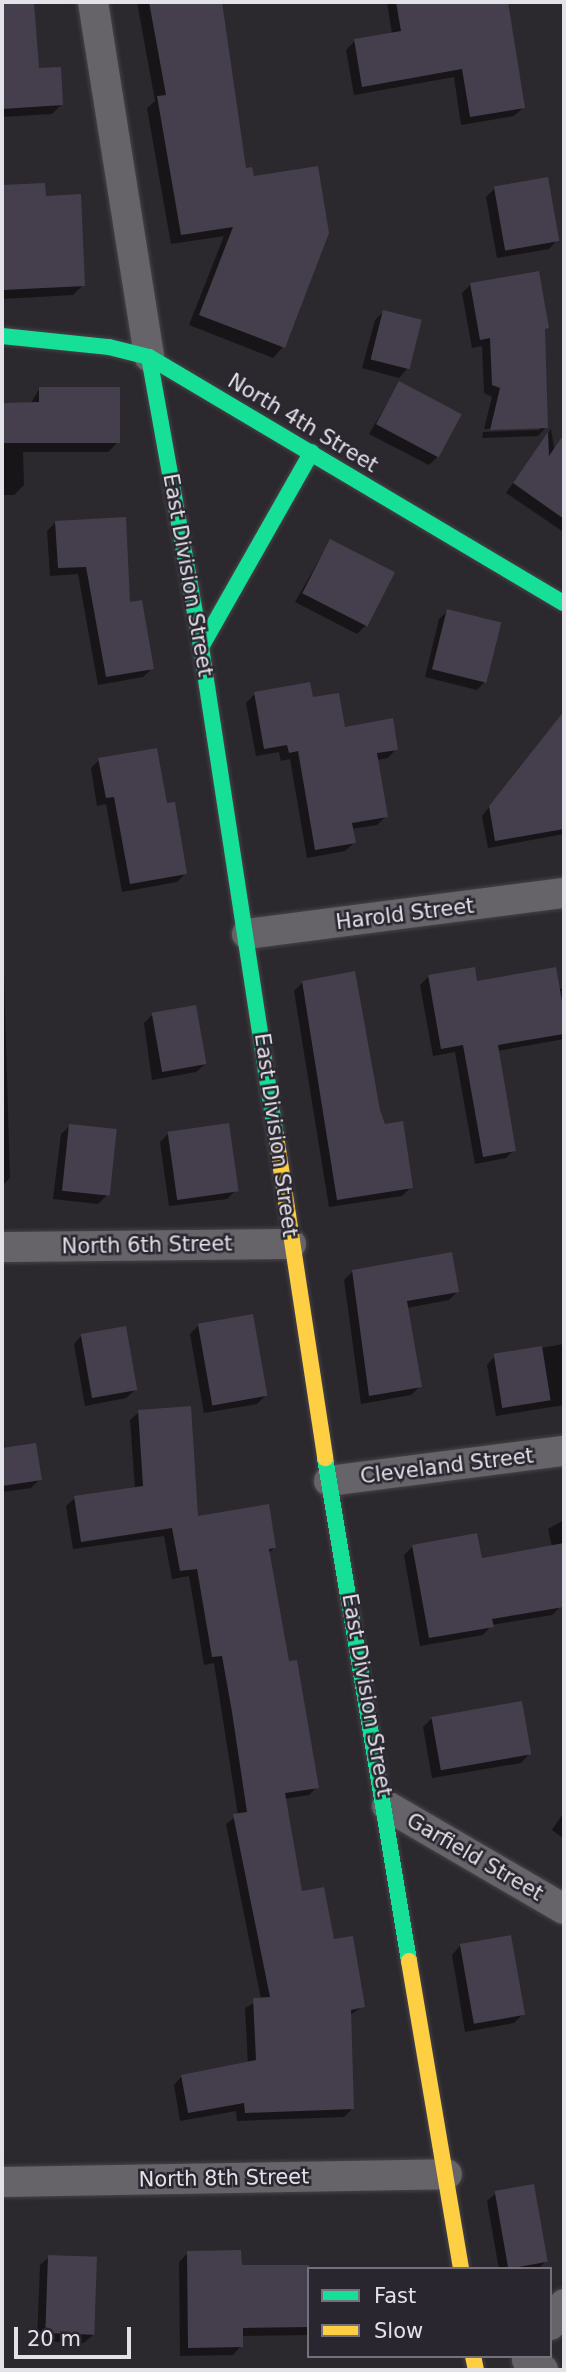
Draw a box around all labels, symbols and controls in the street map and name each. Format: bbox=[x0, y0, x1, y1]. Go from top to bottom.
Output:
street label: North 4th Street bbox=[223, 368, 383, 478]
street label: East Division Street bbox=[158, 472, 218, 678]
street label: Harold Street bbox=[334, 893, 476, 935]
street label: East Division Street bbox=[249, 1031, 303, 1239]
street label: North 6th Street bbox=[61, 1231, 233, 1259]
street label: Cleveland Street bbox=[359, 1443, 535, 1489]
street label: East Division Street bbox=[337, 1592, 397, 1798]
street label: Garfield Street bbox=[402, 1808, 548, 1906]
street label: North 8th Street bbox=[138, 2164, 310, 2192]
legend bbox=[307, 2267, 552, 2358]
text: Fast bbox=[374, 2284, 416, 2308]
scale bar bbox=[18, 2312, 135, 2356]
text: Slow bbox=[374, 2319, 423, 2343]
text: 20 m bbox=[27, 2327, 81, 2351]

